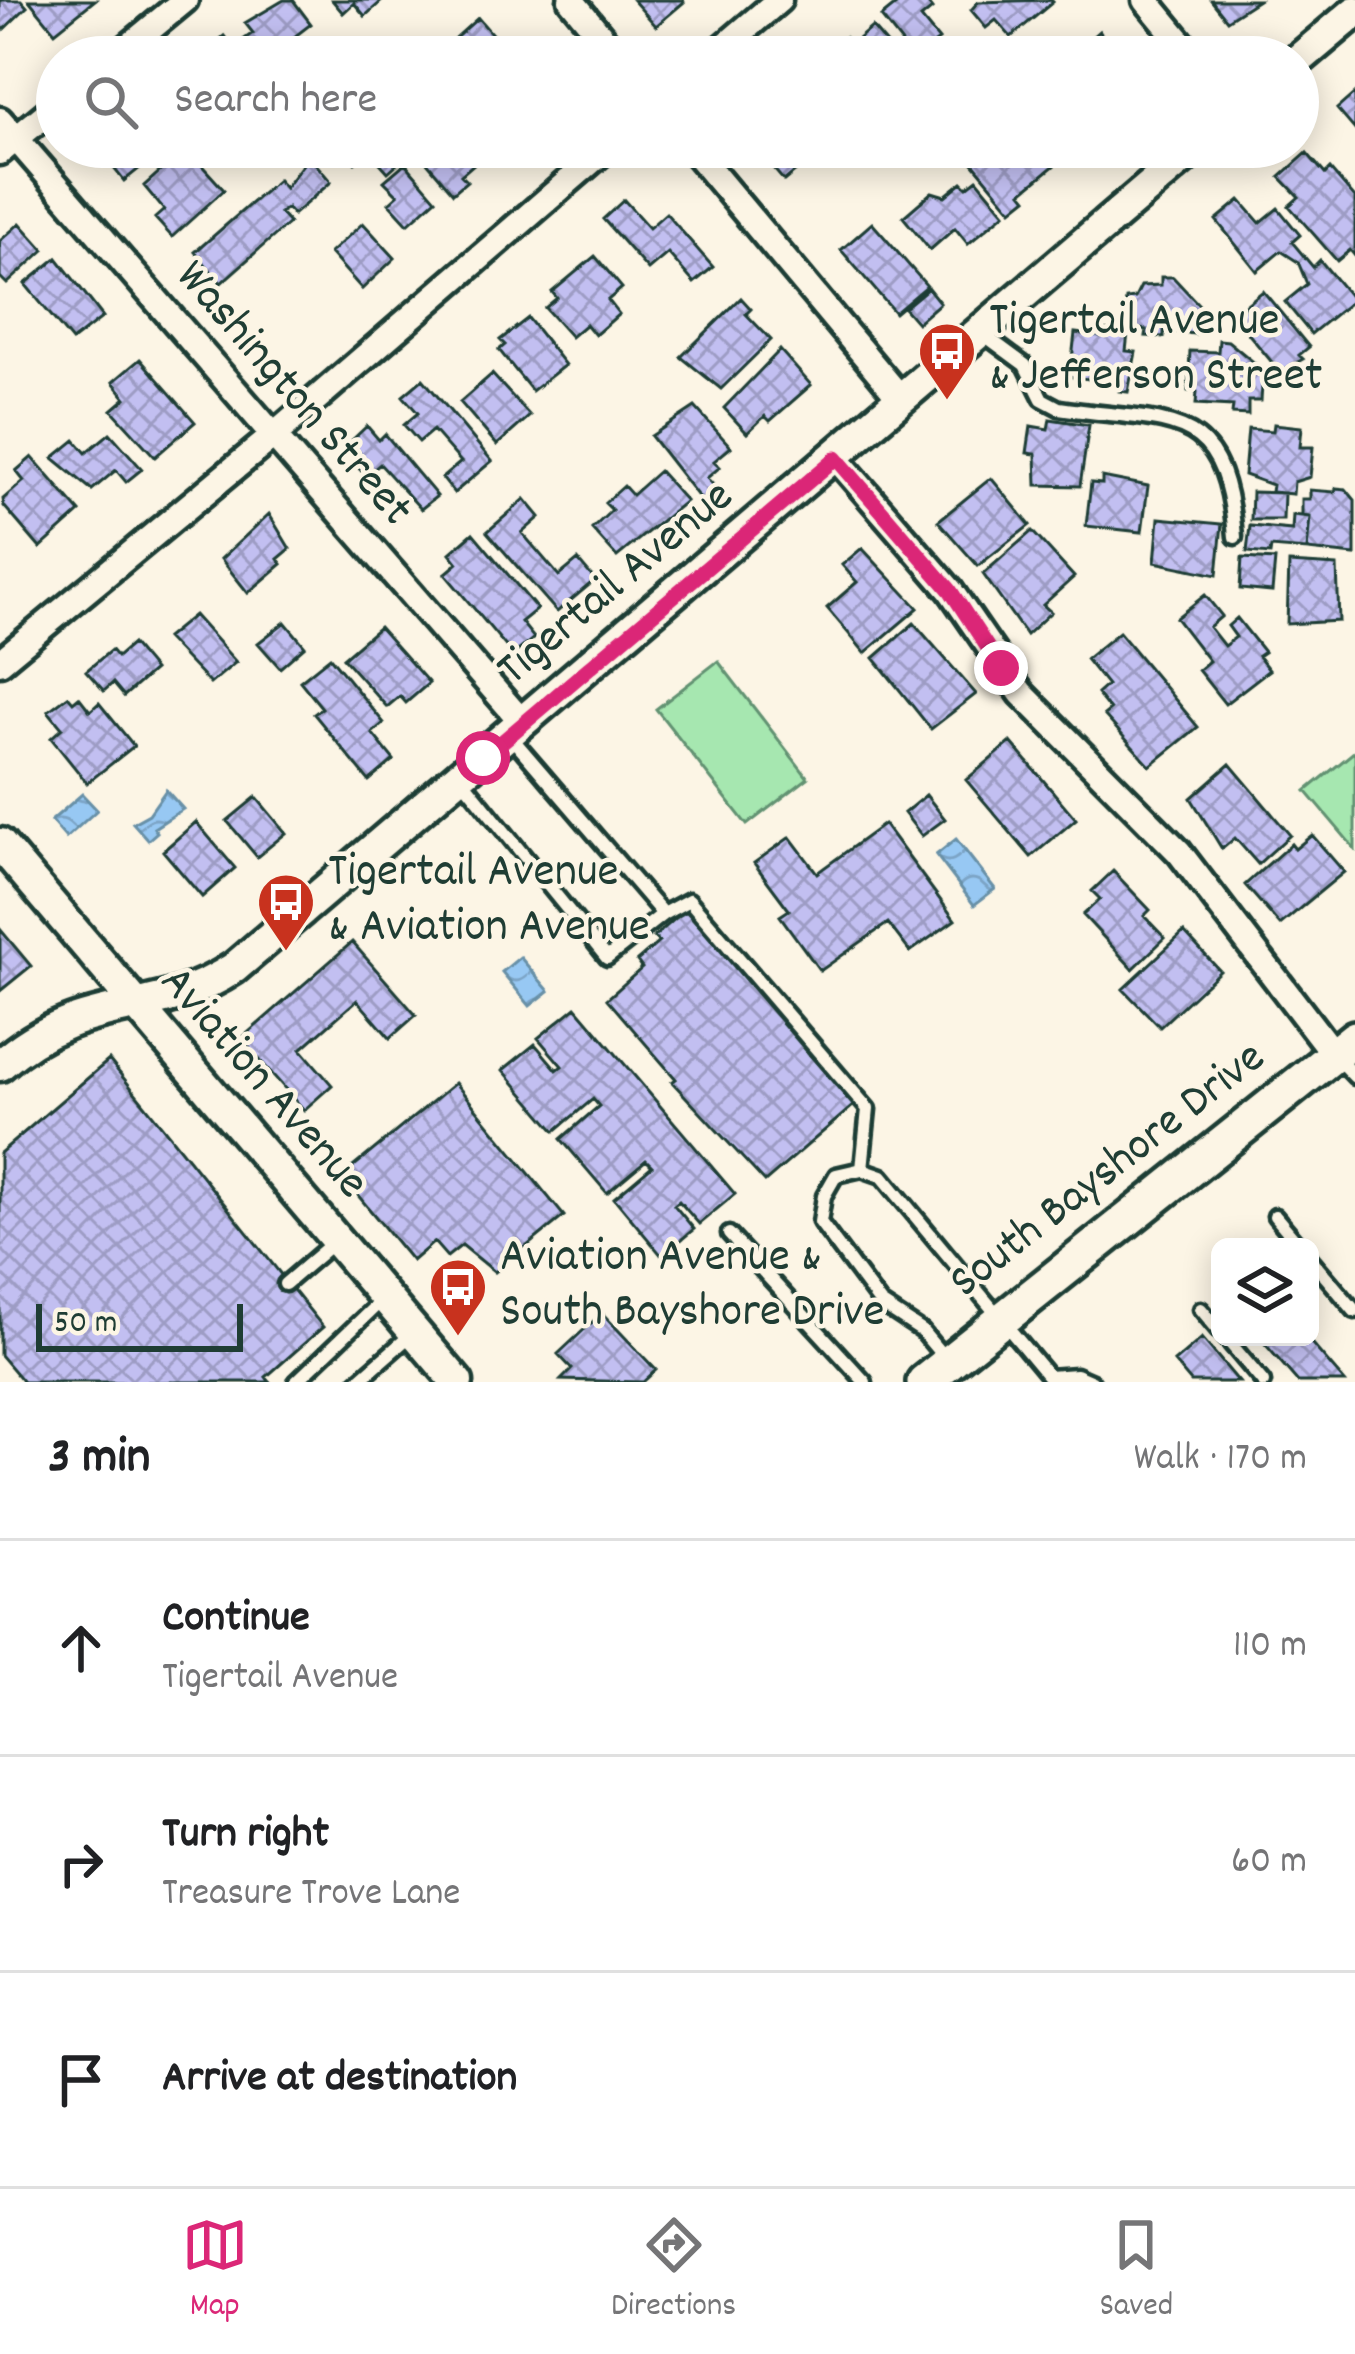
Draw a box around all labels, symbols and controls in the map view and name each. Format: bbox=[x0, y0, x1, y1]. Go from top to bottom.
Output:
search box bbox=[36, 36, 1319, 168]
icon: search bbox=[78, 69, 144, 135]
text: Search here bbox=[174, 70, 377, 134]
street label: Washington Street bbox=[157, 247, 427, 543]
place label: Tigertail Avenue & Jefferson Street bbox=[989, 289, 1323, 413]
bus stop icon: Tigertail Avenue & Jefferson Street bbox=[916, 320, 978, 402]
street label: Tigertail Avenue bbox=[483, 465, 751, 705]
route end bbox=[974, 641, 1028, 695]
route start bbox=[456, 731, 510, 785]
place label: Tigertail Avenue & Aviation Avenue bbox=[328, 840, 650, 964]
bus stop icon: Tigertail Avenue & Aviation Avenue bbox=[255, 871, 317, 953]
street label: Aviation Avenue bbox=[141, 952, 383, 1216]
street label: South Bayshore Drive bbox=[936, 1026, 1282, 1318]
place label: Aviation Avenue & South Bayshore Drive bbox=[500, 1225, 885, 1349]
map controls bbox=[1211, 1238, 1319, 1346]
button: layers bbox=[1211, 1238, 1319, 1346]
bus stop icon: Aviation Avenue & South Bayshore Drive bbox=[427, 1256, 489, 1338]
scale bar bbox=[36, 1298, 243, 1351]
text: 50 m bbox=[54, 1301, 118, 1348]
text: 3 min bbox=[48, 1424, 150, 1496]
text: Walk · 170 m bbox=[1134, 1433, 1307, 1488]
text: Continue bbox=[162, 1588, 310, 1652]
icon: ahead bbox=[48, 1615, 114, 1681]
text: 110 m bbox=[1233, 1620, 1307, 1675]
text: Tigertail Avenue bbox=[162, 1652, 398, 1707]
text: Turn right bbox=[162, 1804, 329, 1868]
icon: right bbox=[48, 1831, 114, 1897]
text: 60 m bbox=[1231, 1836, 1307, 1891]
text: Treasure Trove Lane bbox=[162, 1868, 461, 1923]
icon: arrive bbox=[48, 2047, 114, 2113]
text: Arrive at destination bbox=[162, 2048, 517, 2112]
tab: Map bbox=[182, 2212, 248, 2331]
tab: Directions bbox=[611, 2212, 736, 2331]
tab: Saved bbox=[1100, 2212, 1173, 2331]

